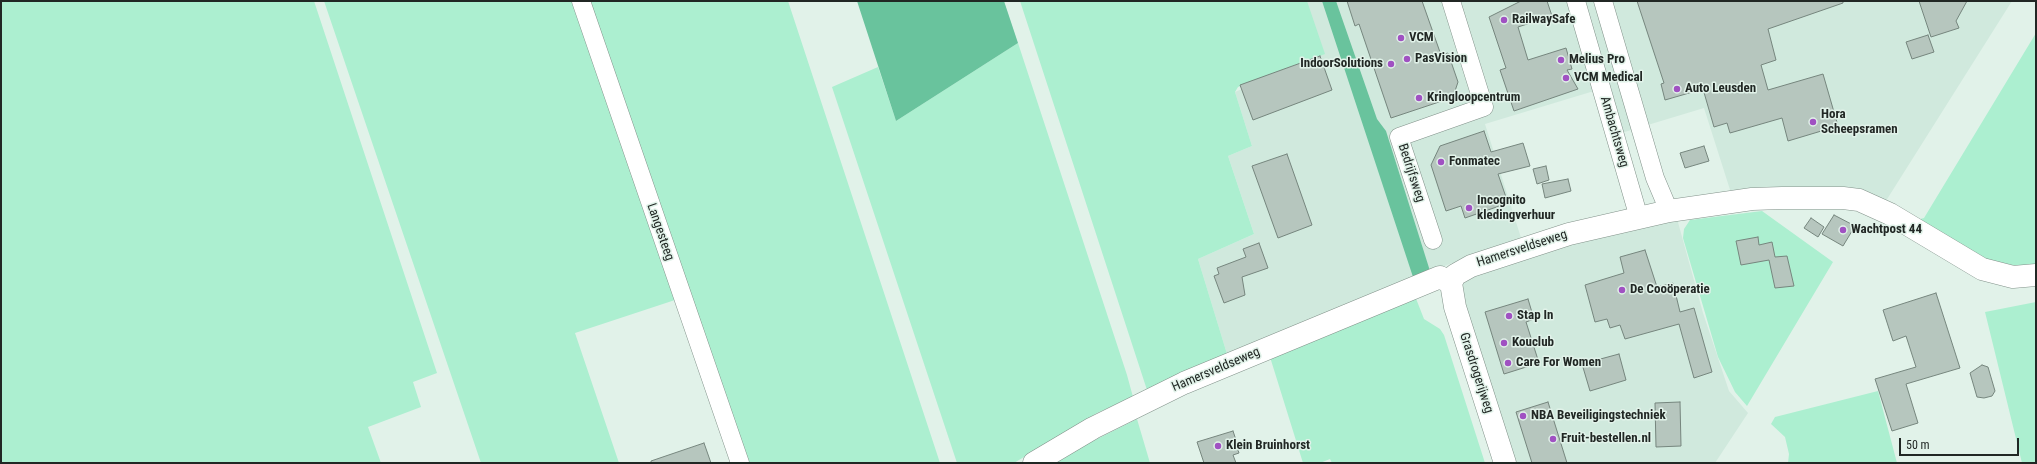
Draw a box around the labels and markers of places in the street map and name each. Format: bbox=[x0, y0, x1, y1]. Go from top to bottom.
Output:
place label: RailwaySafe bbox=[1512, 12, 1575, 28]
marker: RailwaySafe bbox=[1499, 15, 1509, 25]
place label: VCM bbox=[1409, 30, 1434, 46]
marker: VCM bbox=[1396, 33, 1406, 43]
place label: PasVision bbox=[1415, 51, 1467, 67]
place label: Melius Pro bbox=[1569, 52, 1625, 68]
marker: PasVision bbox=[1402, 54, 1412, 64]
marker: Melius Pro bbox=[1556, 55, 1566, 65]
place label: IndoorSolutions bbox=[1300, 56, 1383, 72]
marker: IndoorSolutions bbox=[1386, 59, 1396, 69]
place label: VCM Medical bbox=[1574, 70, 1643, 86]
marker: VCM Medical bbox=[1561, 73, 1571, 83]
place label: Auto Leusden bbox=[1685, 81, 1756, 97]
marker: Auto Leusden bbox=[1672, 84, 1682, 94]
place label: Kringloopcentrum bbox=[1427, 90, 1520, 106]
marker: Kringloopcentrum bbox=[1414, 93, 1424, 103]
place label: Hora Scheepsramen bbox=[1821, 107, 1898, 138]
marker: Hora Scheepsramen bbox=[1808, 117, 1818, 127]
place label: Fonmatec bbox=[1449, 154, 1500, 170]
marker: Fonmatec bbox=[1436, 157, 1446, 167]
place label: Incognito kledingverhuur bbox=[1477, 193, 1555, 224]
marker: Incognito kledingverhuur bbox=[1464, 203, 1474, 213]
place label: Wachtpost 44 bbox=[1851, 222, 1922, 238]
marker: Wachtpost 44 bbox=[1838, 225, 1848, 235]
place label: De Cooöperatie bbox=[1630, 282, 1710, 298]
marker: De Cooöperatie bbox=[1617, 285, 1627, 295]
place label: Stap In bbox=[1517, 308, 1553, 324]
marker: Stap In bbox=[1504, 311, 1514, 321]
place label: Kouclub bbox=[1512, 335, 1554, 351]
marker: Kouclub bbox=[1499, 338, 1509, 348]
place label: Care For Women bbox=[1516, 355, 1601, 371]
marker: Care For Women bbox=[1503, 358, 1513, 368]
place label: NBA Beveiligingstechniek bbox=[1531, 408, 1666, 424]
marker: NBA Beveiligingstechniek bbox=[1518, 411, 1528, 421]
place label: Fruit-bestellen.nl bbox=[1561, 431, 1651, 447]
marker: Fruit-bestellen.nl bbox=[1548, 434, 1558, 444]
place label: Klein Bruinhorst bbox=[1226, 438, 1310, 454]
marker: Klein Bruinhorst bbox=[1213, 441, 1223, 451]

